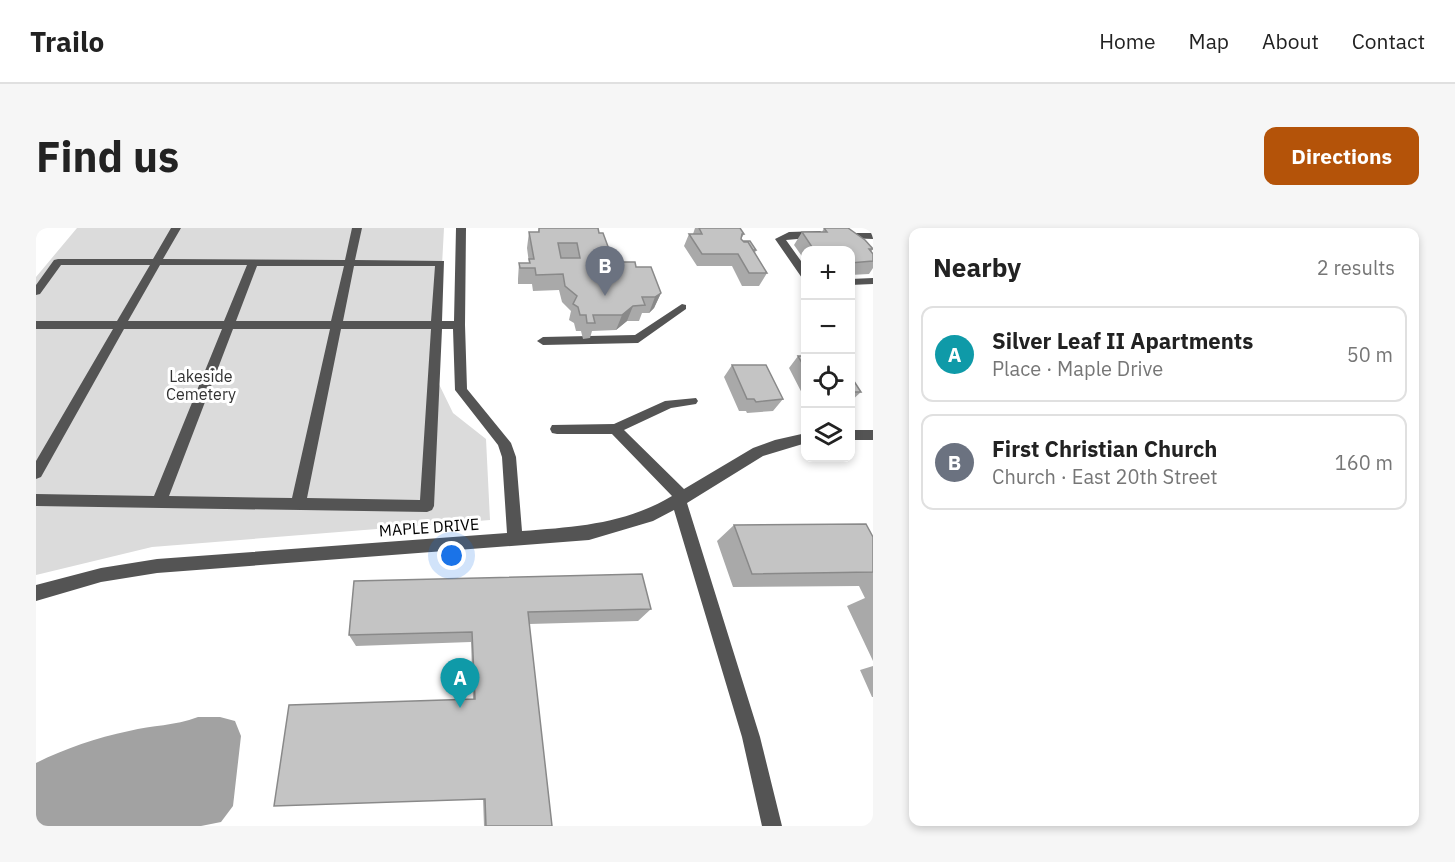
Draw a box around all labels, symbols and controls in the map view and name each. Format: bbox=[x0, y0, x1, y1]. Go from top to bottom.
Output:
text: Trailo bbox=[30, 23, 104, 60]
text: Home bbox=[1099, 27, 1156, 55]
text: Map bbox=[1189, 27, 1229, 55]
text: About bbox=[1262, 27, 1319, 55]
text: Contact bbox=[1352, 27, 1425, 55]
button: Directions bbox=[1264, 127, 1419, 185]
text: Find us bbox=[36, 129, 179, 184]
map controls bbox=[801, 246, 855, 462]
button: + bbox=[801, 246, 855, 300]
pin: B bbox=[586, 247, 624, 296]
text: Nearby bbox=[933, 250, 1021, 284]
text: 2 results bbox=[1317, 254, 1395, 281]
button: − bbox=[801, 300, 855, 354]
text: Silver Leaf II Apartments bbox=[992, 326, 1253, 355]
text: A bbox=[948, 341, 961, 368]
text: 50 m bbox=[1347, 341, 1393, 368]
button: locate bbox=[801, 354, 855, 408]
text: Place · Maple Drive bbox=[992, 355, 1163, 382]
park label: Lakeside Cemetery bbox=[166, 366, 236, 404]
button: layers bbox=[801, 408, 855, 462]
text: First Christian Church bbox=[992, 434, 1217, 463]
text: B bbox=[948, 449, 961, 476]
text: 160 m bbox=[1335, 449, 1393, 476]
text: Church · East 20th Street bbox=[992, 463, 1217, 490]
street label: MAPLE DRIVE bbox=[378, 514, 480, 540]
your location bbox=[437, 541, 466, 570]
pin: A bbox=[440, 658, 480, 708]

